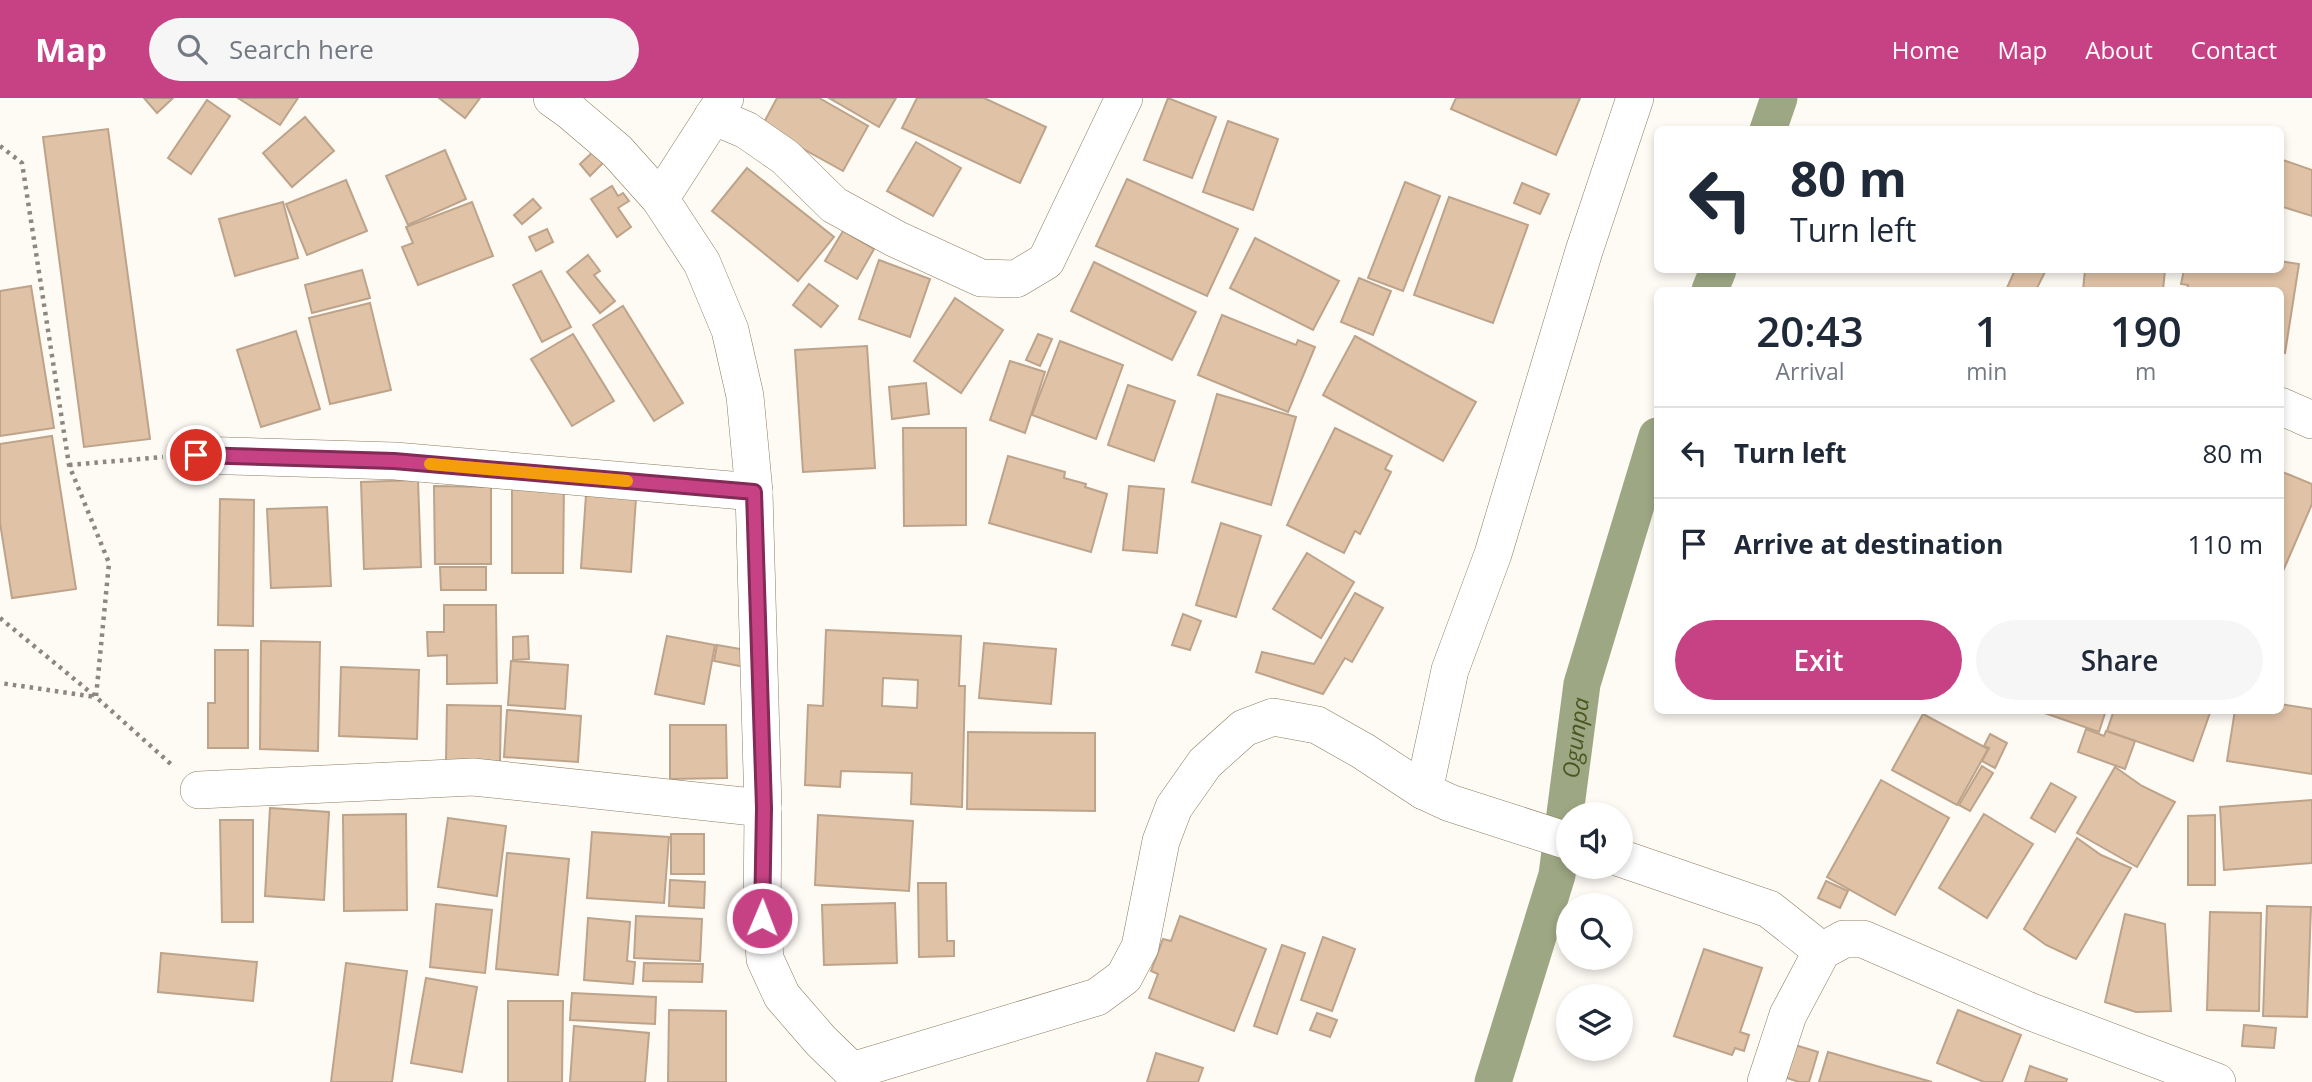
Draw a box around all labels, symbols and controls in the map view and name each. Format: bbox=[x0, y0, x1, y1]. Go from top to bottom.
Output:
search box bbox=[149, 18, 639, 81]
text: Map bbox=[35, 27, 107, 72]
icon: search bbox=[173, 30, 211, 68]
text: Search here bbox=[229, 31, 374, 67]
text: Home bbox=[1892, 33, 1960, 66]
text: Map bbox=[1998, 33, 2047, 66]
text: About bbox=[2085, 33, 2153, 66]
text: Contact bbox=[2191, 33, 2277, 66]
text: 80 m bbox=[1790, 145, 1907, 211]
icon: left bbox=[1675, 154, 1766, 245]
text: Turn left bbox=[1790, 208, 1916, 251]
text: 20:43 bbox=[1756, 302, 1864, 359]
text: 1 bbox=[1975, 302, 1999, 359]
text: 190 bbox=[2110, 302, 2182, 359]
text: Arrival bbox=[1775, 355, 1845, 387]
text: min bbox=[1966, 355, 2007, 387]
text: m bbox=[2135, 355, 2156, 387]
pin bbox=[166, 425, 226, 485]
icon: left bbox=[1675, 434, 1713, 472]
text: Turn left bbox=[1734, 435, 1846, 471]
text: 80 m bbox=[2202, 435, 2263, 471]
icon: arrive bbox=[177, 436, 215, 474]
icon: arrive bbox=[1675, 525, 1713, 563]
text: Arrive at destination bbox=[1734, 526, 2003, 562]
text: 110 m bbox=[2188, 526, 2263, 562]
button: Exit bbox=[1675, 620, 1962, 700]
button: Share bbox=[1976, 620, 2263, 700]
water label: Ogunpa bbox=[1554, 695, 1596, 780]
map controls bbox=[1556, 802, 1633, 1061]
button: sound bbox=[1556, 802, 1633, 879]
position arrow bbox=[725, 881, 799, 955]
button: search bbox=[1556, 893, 1633, 970]
button: layers bbox=[1556, 984, 1633, 1061]

